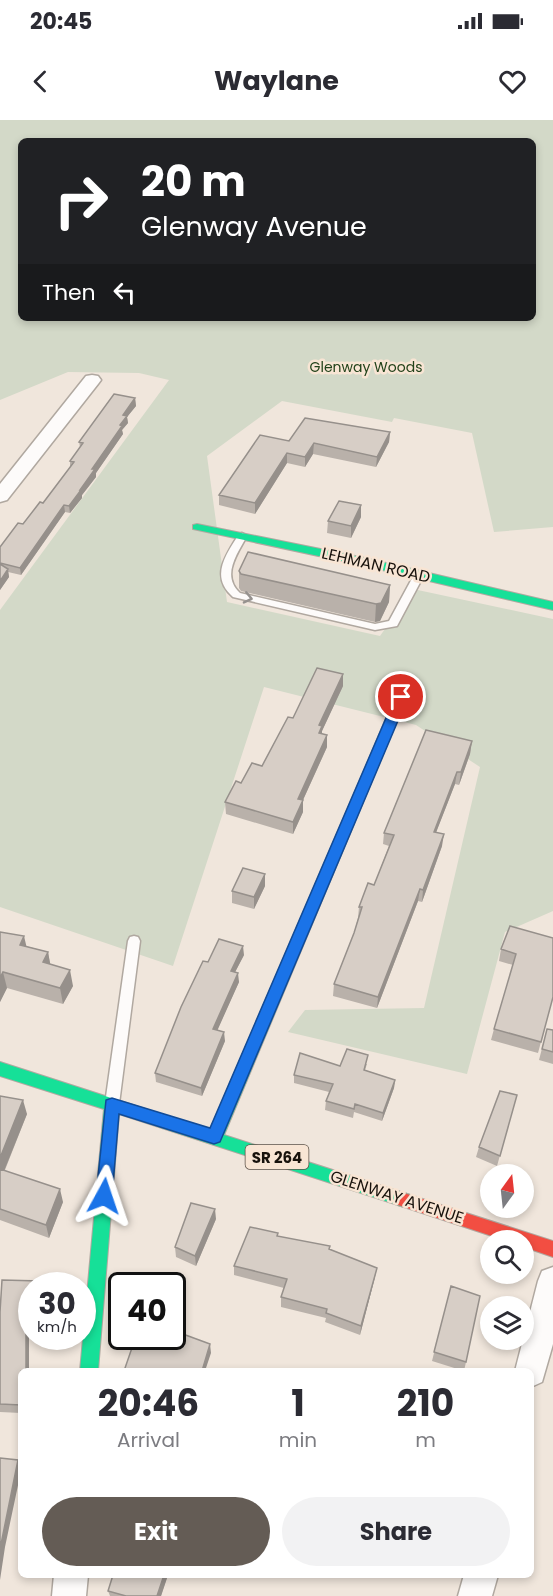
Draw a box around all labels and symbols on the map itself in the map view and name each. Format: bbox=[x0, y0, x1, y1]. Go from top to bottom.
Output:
park label: Glenway Woods bbox=[310, 357, 422, 377]
street label: LEHMAN ROAD bbox=[319, 541, 433, 589]
one-way arrow bbox=[243, 591, 253, 604]
pin bbox=[375, 671, 426, 722]
road number: SR 264 bbox=[246, 1145, 308, 1169]
position arrow bbox=[72, 1164, 136, 1228]
north arrow bbox=[480, 1164, 534, 1218]
street label: GLENWAY AVENUE bbox=[327, 1165, 467, 1229]
speed limit sign: 40 bbox=[108, 1272, 186, 1350]

